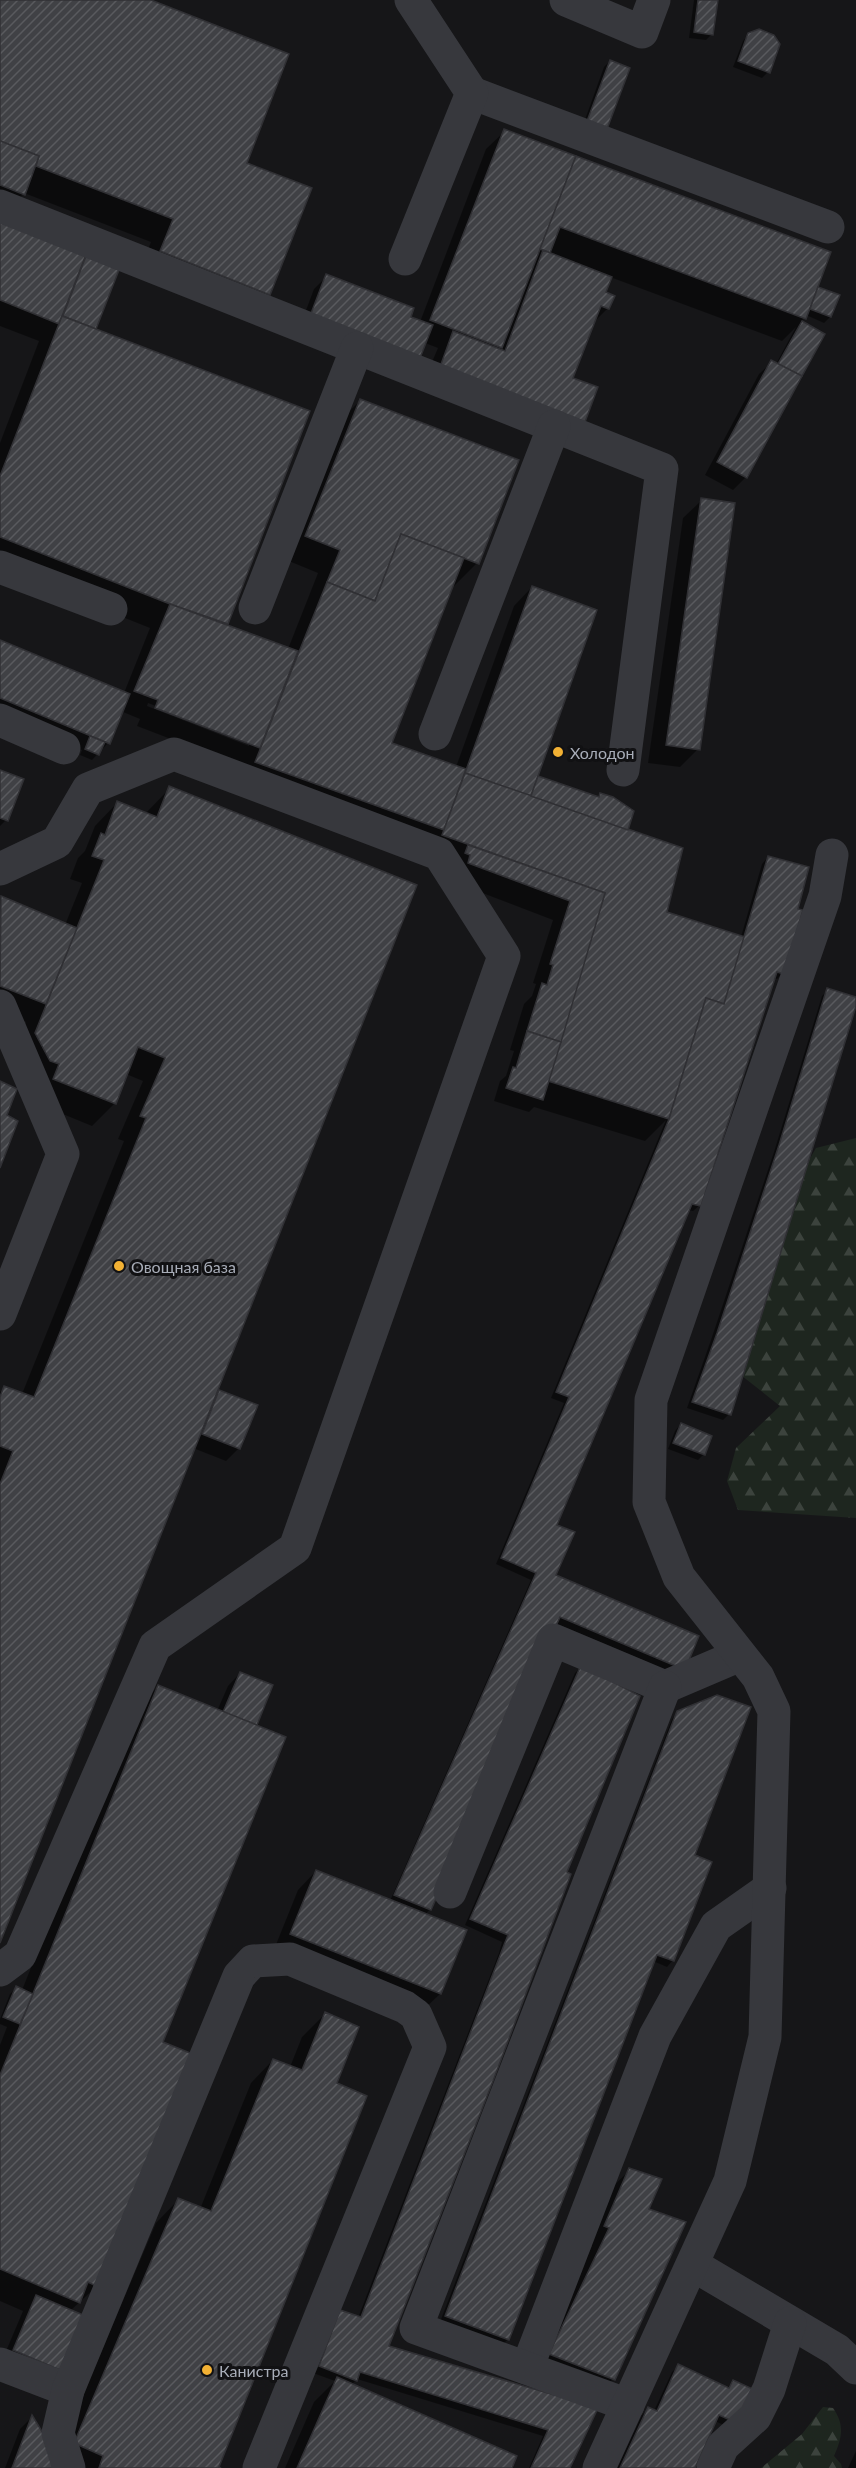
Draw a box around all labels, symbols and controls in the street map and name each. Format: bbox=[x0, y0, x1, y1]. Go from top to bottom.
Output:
place label: Холодон bbox=[570, 743, 635, 762]
marker: Холодон bbox=[551, 745, 565, 759]
place label: Овощная база bbox=[131, 1257, 236, 1276]
marker: Овощная база bbox=[112, 1259, 126, 1273]
place label: Канистра bbox=[219, 2361, 288, 2380]
marker: Канистра bbox=[200, 2363, 214, 2377]

